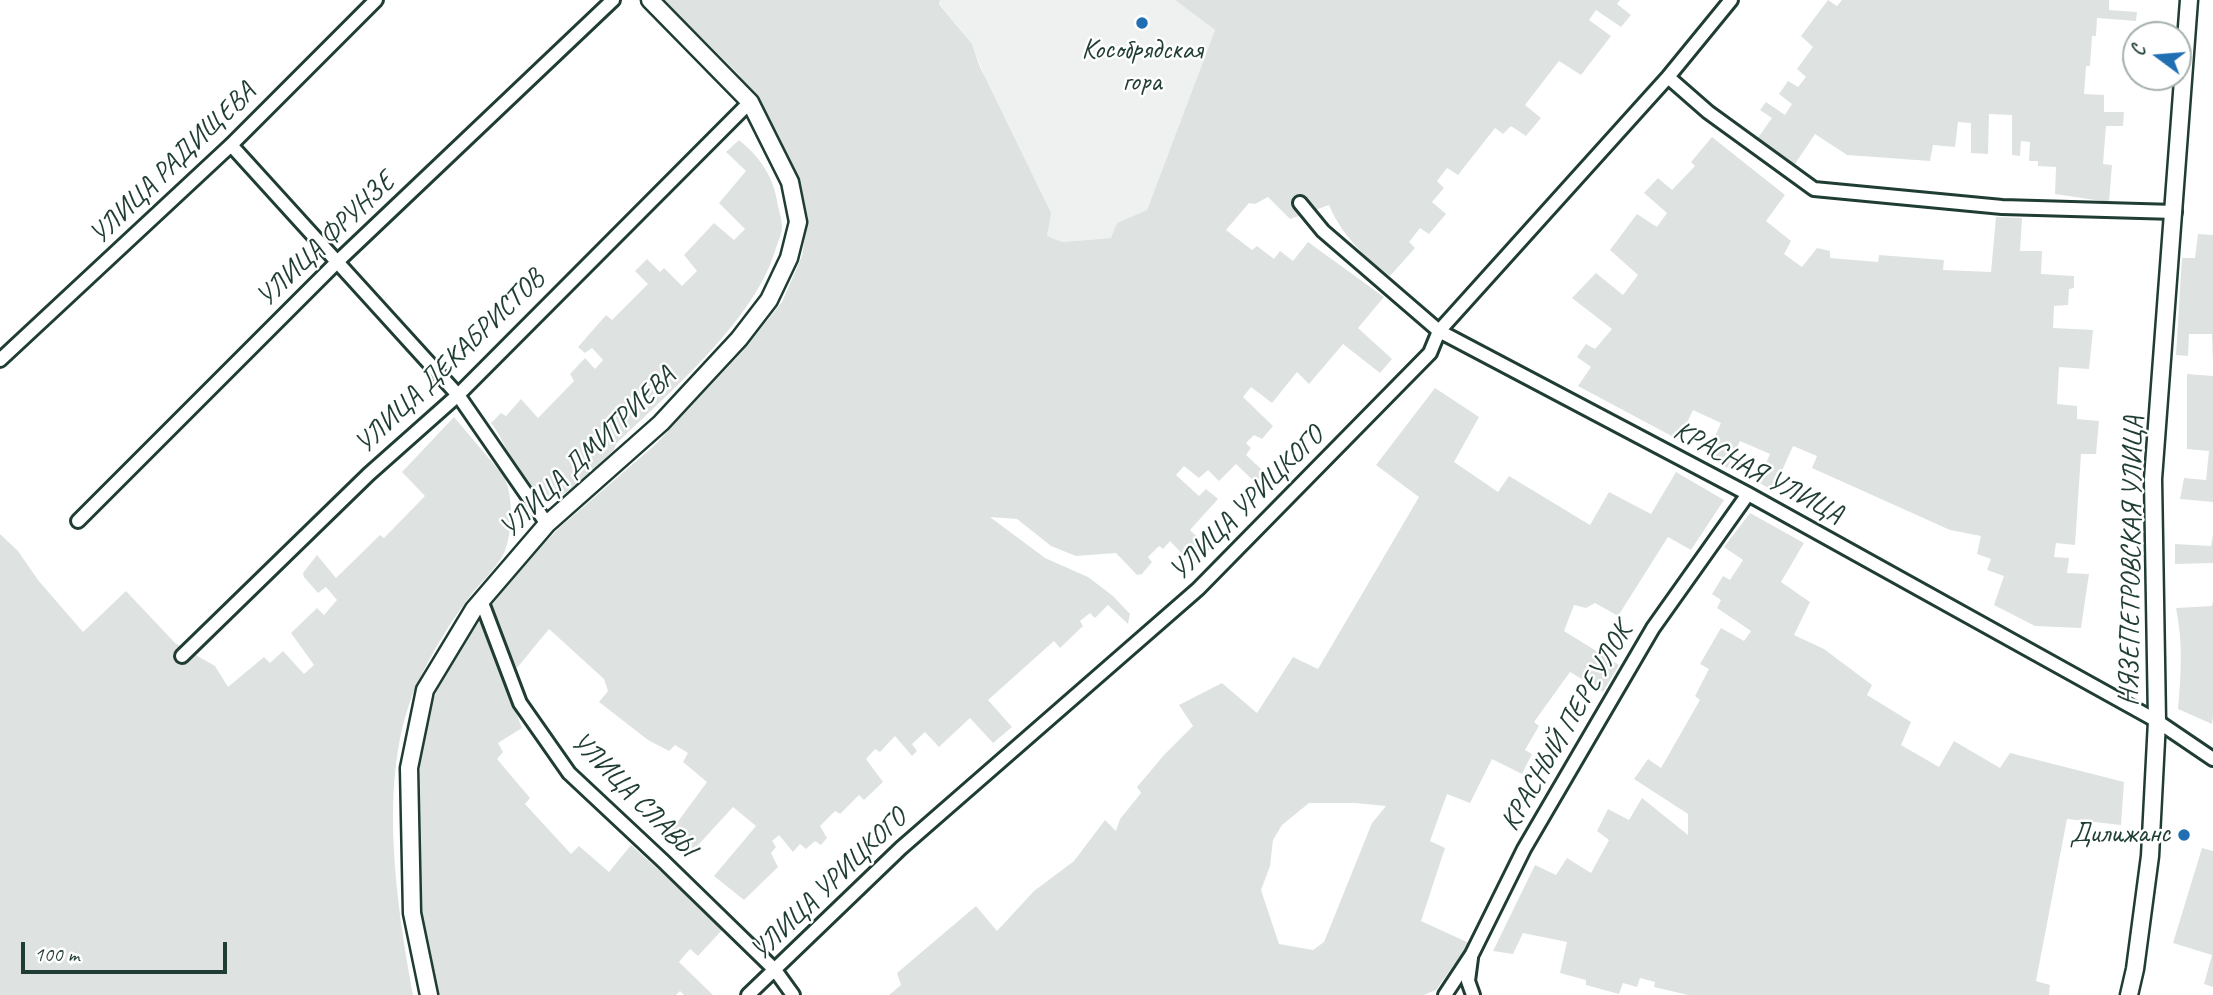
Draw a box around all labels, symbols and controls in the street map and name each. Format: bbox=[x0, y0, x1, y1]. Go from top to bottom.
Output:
marker: Кособрядская гора bbox=[1134, 15, 1150, 31]
north arrow bbox=[2122, 21, 2192, 91]
place label: Кособрядская гора bbox=[1082, 34, 1202, 100]
text: С bbox=[2126, 43, 2152, 59]
street label: УЛИЦА РАДИЩЕВА bbox=[83, 76, 263, 252]
street label: УЛИЦА ФРУНЗЕ bbox=[250, 166, 402, 314]
street label: УЛИЦА ДЕКАБРИСТОВ bbox=[348, 263, 552, 461]
street label: УЛИЦА ДМИТРИЕВА bbox=[493, 361, 683, 545]
street label: КРАСНАЯ УЛИЦА bbox=[1668, 414, 1848, 532]
street label: НЯЗЕПЕТРОВСКАЯ УЛИЦА bbox=[2113, 416, 2151, 706]
street label: УЛИЦА УРИЦКОГО bbox=[1163, 420, 1331, 588]
street label: КРАСНЫЙ ПЕРЕУЛОК bbox=[1494, 617, 1640, 837]
street label: УЛИЦА СЛАВЫ bbox=[563, 725, 703, 865]
street label: УЛИЦА УРИЦКОГО bbox=[744, 802, 914, 968]
place label: Дилижанс bbox=[2069, 818, 2170, 852]
marker: Дилижанс bbox=[2176, 827, 2192, 843]
scale bar bbox=[24, 928, 231, 972]
text: 100 m bbox=[34, 941, 79, 967]

